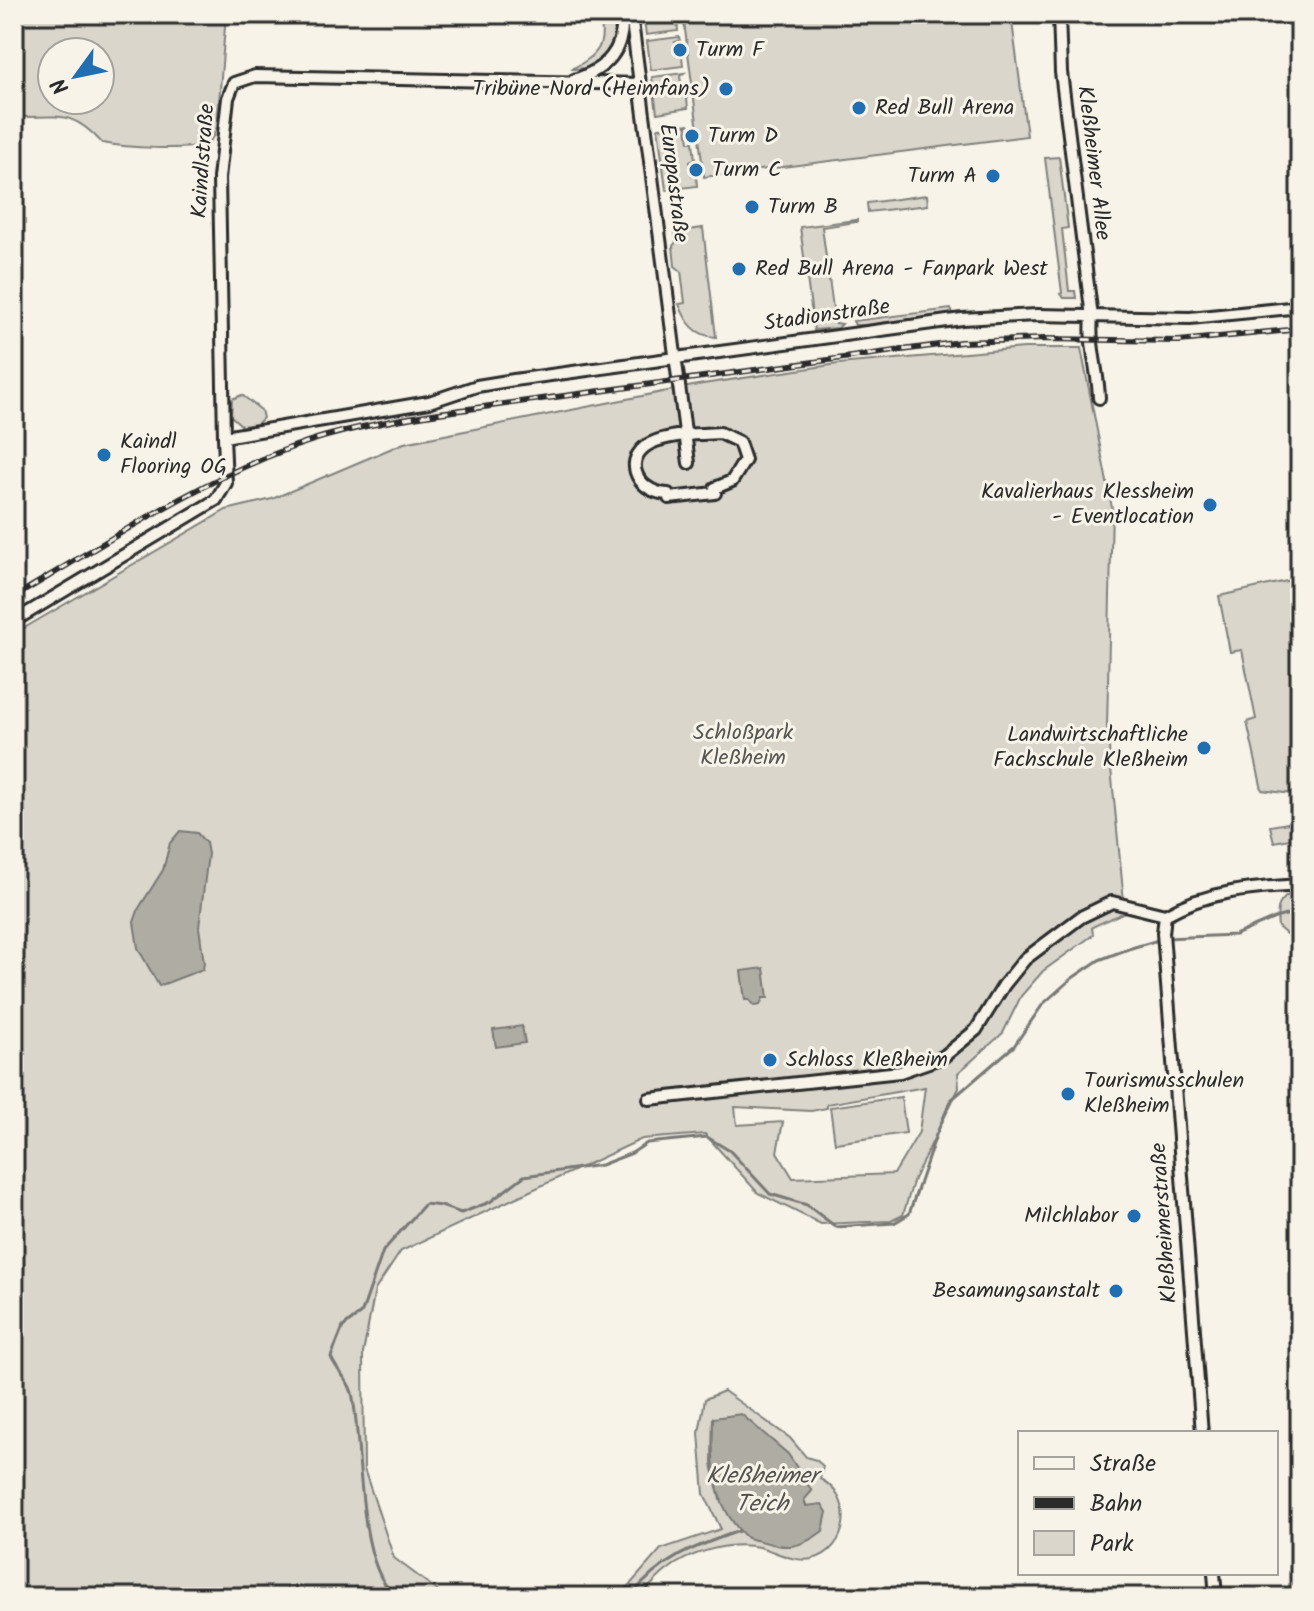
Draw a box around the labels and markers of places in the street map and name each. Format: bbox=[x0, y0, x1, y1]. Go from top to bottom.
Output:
place label: Turm F bbox=[696, 33, 765, 68]
marker: Turm F bbox=[671, 41, 689, 59]
place label: Tribüne Nord (Heimfans) bbox=[472, 72, 710, 107]
marker: Tribüne Nord (Heimfans) bbox=[717, 80, 735, 98]
place label: Red Bull Arena bbox=[875, 91, 1014, 126]
marker: Red Bull Arena bbox=[850, 99, 868, 117]
place label: Turm D bbox=[708, 119, 778, 154]
marker: Turm D bbox=[683, 127, 701, 145]
place label: Turm C bbox=[712, 153, 781, 188]
place label: Turm A bbox=[908, 159, 977, 194]
marker: Turm C bbox=[687, 161, 705, 179]
marker: Turm A bbox=[984, 167, 1002, 185]
place label: Turm B bbox=[768, 190, 838, 225]
marker: Turm B bbox=[743, 198, 761, 216]
place label: Red Bull Arena - Fanpark West bbox=[755, 252, 1048, 287]
marker: Red Bull Arena - Fanpark West bbox=[730, 260, 748, 278]
place label: Kaindl Flooring OG bbox=[120, 425, 227, 485]
marker: Kaindl Flooring OG bbox=[95, 446, 113, 464]
place label: Kavalierhaus Klessheim - Eventlocation bbox=[981, 475, 1194, 535]
marker: Kavalierhaus Klessheim - Eventlocation bbox=[1201, 496, 1219, 514]
place label: Landwirtschaftliche Fachschule Kleßheim bbox=[993, 718, 1188, 778]
marker: Landwirtschaftliche Fachschule Kleßheim bbox=[1195, 739, 1213, 757]
place label: Schloss Kleßheim bbox=[786, 1043, 948, 1078]
marker: Schloss Kleßheim bbox=[761, 1051, 779, 1069]
place label: Tourismusschulen Kleßheim bbox=[1084, 1064, 1244, 1124]
marker: Tourismusschulen Kleßheim bbox=[1059, 1085, 1077, 1103]
place label: Milchlabor bbox=[1024, 1199, 1120, 1234]
marker: Milchlabor bbox=[1125, 1207, 1143, 1225]
place label: Besamungsanstalt bbox=[933, 1274, 1100, 1309]
marker: Besamungsanstalt bbox=[1107, 1282, 1125, 1300]

